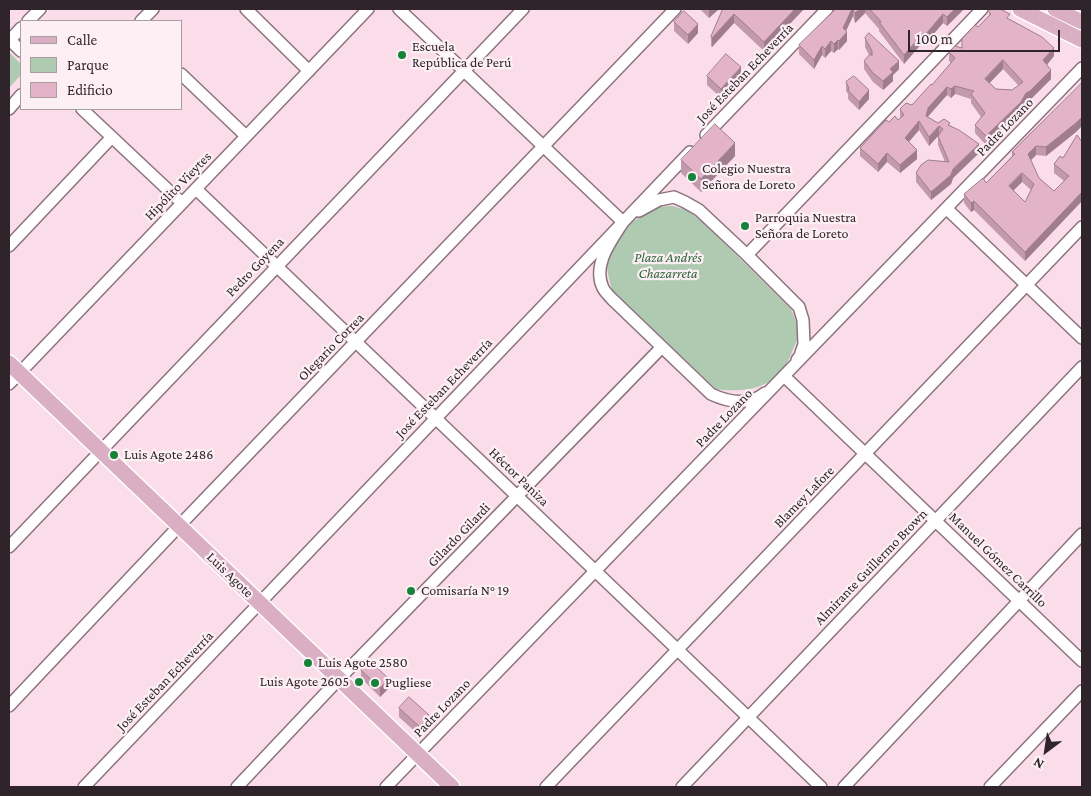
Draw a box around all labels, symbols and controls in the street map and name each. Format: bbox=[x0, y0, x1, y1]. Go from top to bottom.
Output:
legend bbox=[20, 20, 182, 110]
street label: José Esteban Echeverría bbox=[693, 20, 797, 126]
scale bar bbox=[911, 20, 1064, 52]
text: 100 m bbox=[916, 31, 953, 47]
text: Calle bbox=[67, 32, 97, 48]
place label: Escuela República de Perú bbox=[412, 39, 511, 72]
marker: Escuela República de Perú bbox=[396, 49, 408, 61]
text: Parque bbox=[67, 57, 108, 73]
text: Edificio bbox=[67, 82, 113, 98]
street label: Padre Lozano bbox=[973, 94, 1037, 160]
street label: Hipólito Vieytes bbox=[141, 148, 215, 224]
place label: Colegio Nuestra Señora de Loreto bbox=[702, 161, 795, 193]
marker: Colegio Nuestra Señora de Loreto bbox=[686, 171, 698, 183]
place label: Parroquia Nuestra Señora de Loreto bbox=[755, 210, 856, 242]
marker: Parroquia Nuestra Señora de Loreto bbox=[739, 220, 751, 232]
street label: Pedro Goyena bbox=[222, 234, 288, 300]
park label: Plaza Andrés Chazarreta bbox=[634, 250, 702, 282]
street label: Olegario Correa bbox=[294, 310, 368, 384]
street label: José Esteban Echeverría bbox=[392, 335, 496, 441]
street label: Padre Lozano bbox=[692, 385, 756, 451]
street label: Héctor Paniza bbox=[485, 444, 553, 510]
place label: Luis Agote 2486 bbox=[124, 447, 213, 463]
marker: Luis Agote 2486 bbox=[108, 449, 120, 461]
street label: Blamey Lafore bbox=[770, 463, 838, 531]
street label: Gilardo Gilardi bbox=[424, 499, 494, 571]
street label: Almirante Guillermo Brown bbox=[811, 505, 931, 629]
street label: Manuel Gómez Carrillo bbox=[945, 509, 1051, 611]
street label: Luis Agote bbox=[203, 549, 257, 601]
place label: Comisaría N° 19 bbox=[421, 583, 509, 599]
marker: Comisaría N° 19 bbox=[405, 585, 417, 597]
street label: José Esteban Echeverría bbox=[113, 628, 217, 734]
place label: Luis Agote 2580 bbox=[318, 655, 408, 671]
marker: Luis Agote 2580 bbox=[302, 657, 314, 669]
place label: Luis Agote 2605 bbox=[260, 674, 349, 690]
place label: Pugliese bbox=[385, 675, 431, 691]
street label: Padre Lozano bbox=[410, 675, 474, 741]
marker: Luis Agote 2605 bbox=[353, 676, 365, 688]
marker: Pugliese bbox=[369, 677, 381, 689]
north arrow bbox=[1021, 726, 1071, 776]
text: N bbox=[1030, 755, 1046, 773]

